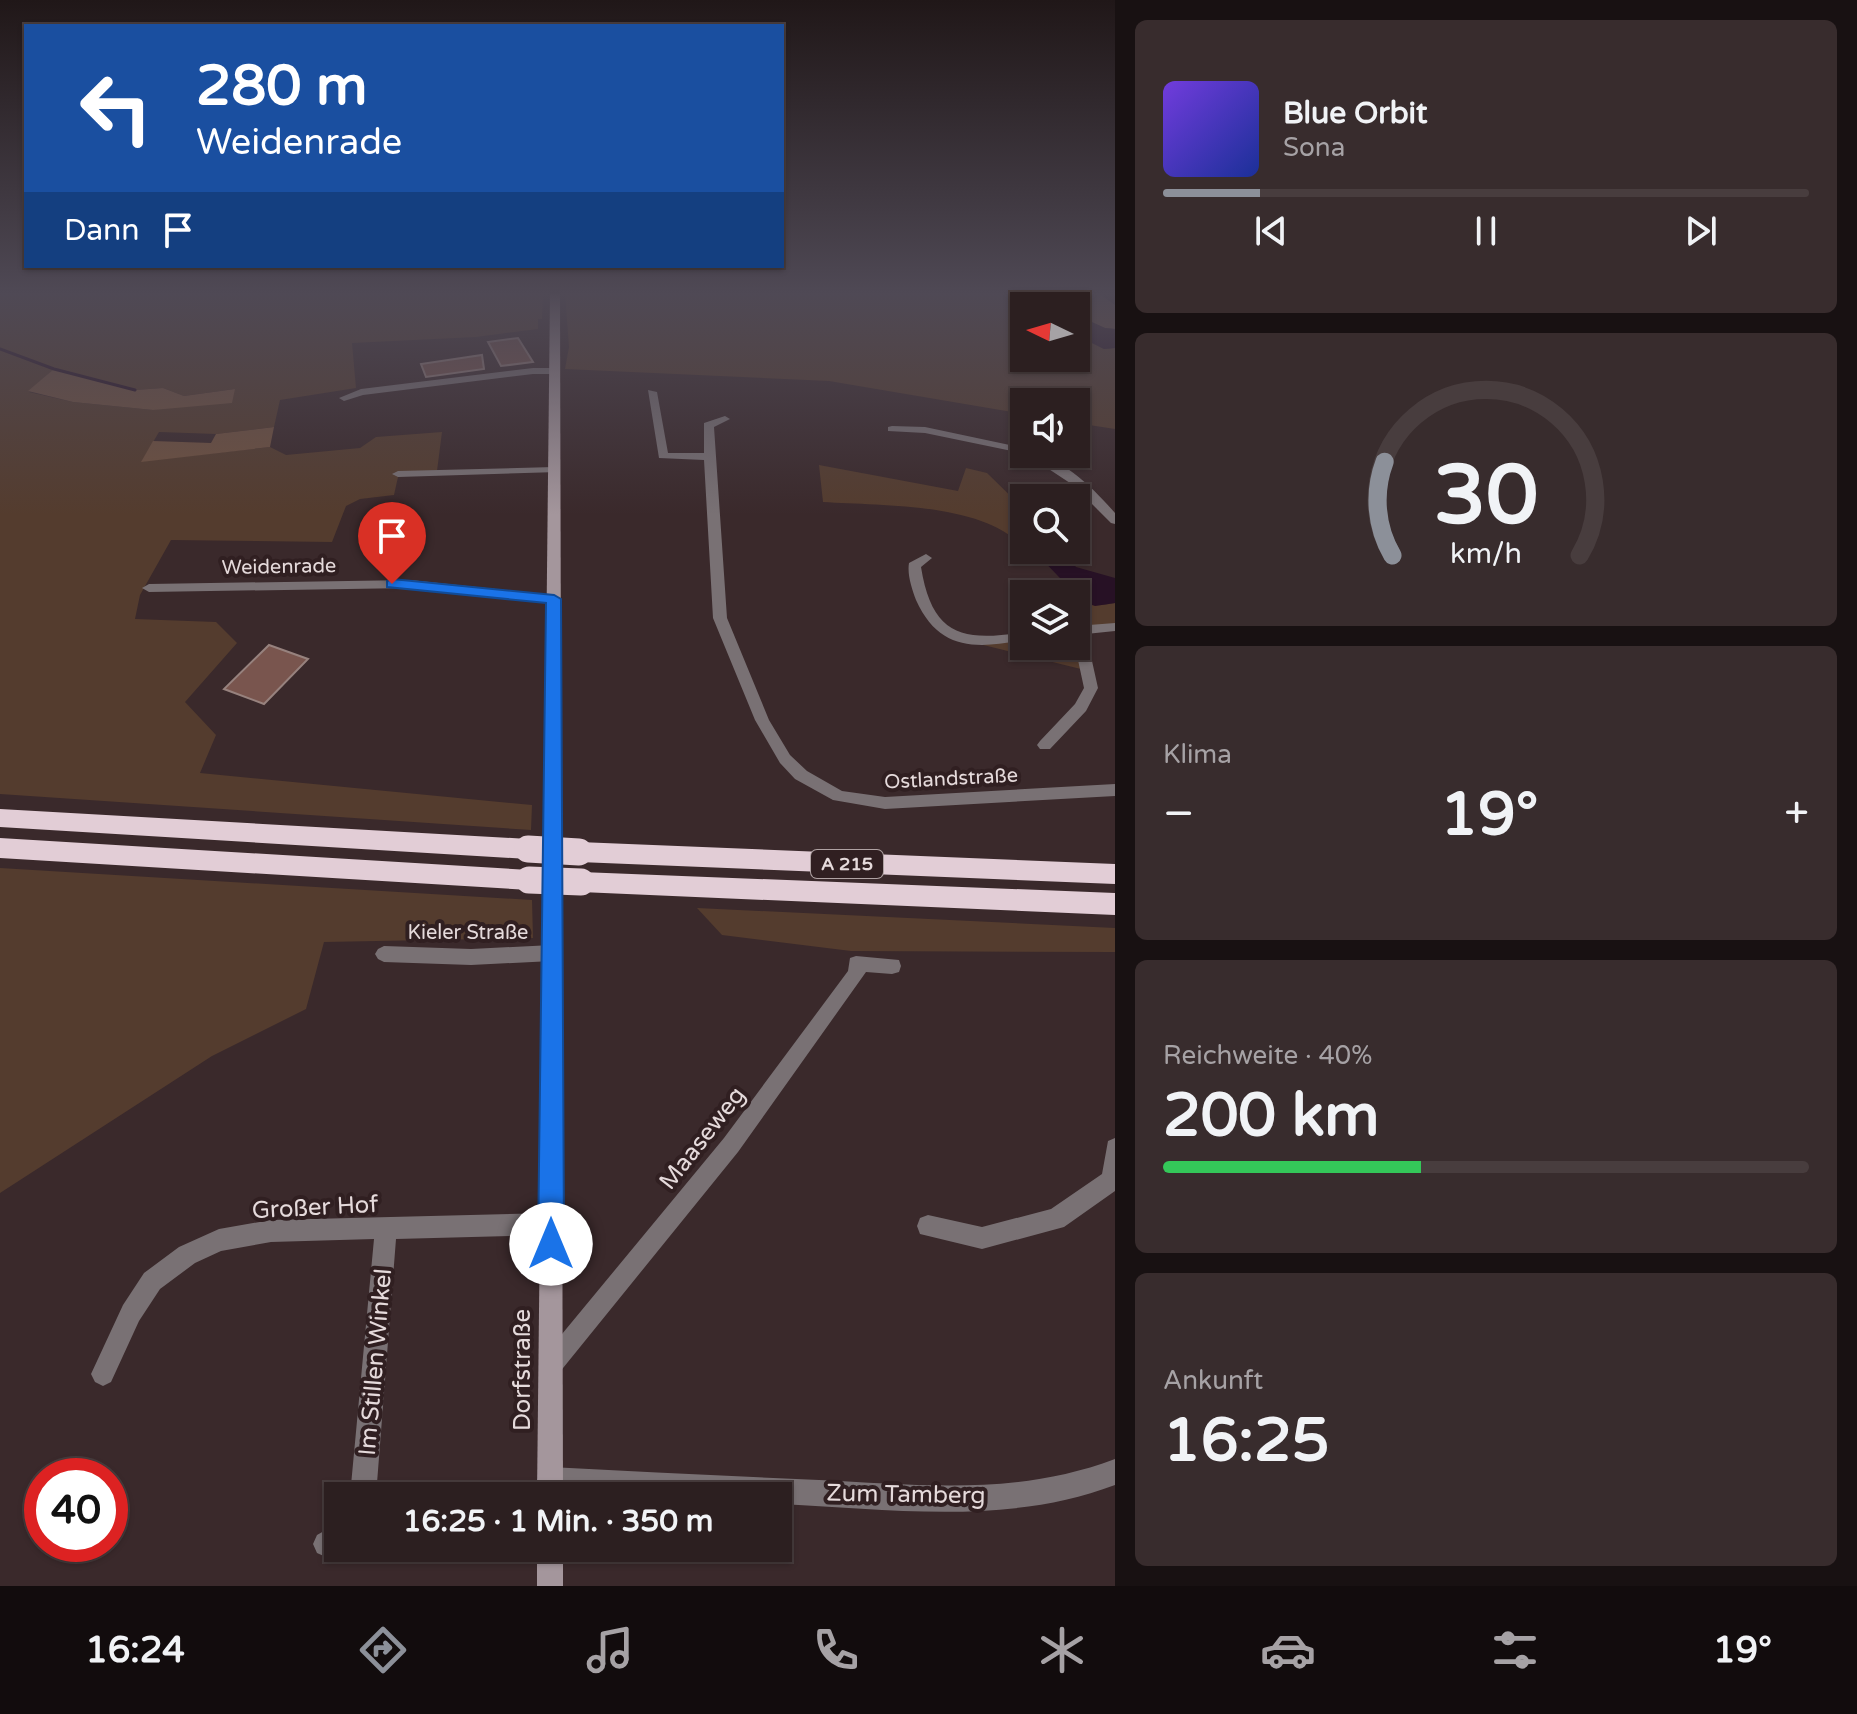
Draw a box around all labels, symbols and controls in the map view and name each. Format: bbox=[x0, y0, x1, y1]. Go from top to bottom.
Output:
text: 280 m bbox=[196, 53, 367, 120]
icon: left bbox=[64, 56, 168, 160]
text: Blue Orbit bbox=[1283, 95, 1428, 132]
text: Weidenrade bbox=[196, 121, 402, 164]
text: Sona bbox=[1283, 132, 1345, 163]
icon: arrive bbox=[156, 208, 200, 252]
icon: previous bbox=[1249, 209, 1293, 253]
icon: pause bbox=[1464, 209, 1508, 253]
icon: next bbox=[1679, 209, 1723, 253]
text: Dann bbox=[64, 212, 140, 249]
north arrow bbox=[1010, 292, 1090, 372]
map controls bbox=[1010, 292, 1090, 660]
button: sound bbox=[1010, 388, 1090, 468]
text: 30 bbox=[1434, 445, 1538, 545]
button: search bbox=[1010, 484, 1090, 564]
pin bbox=[358, 502, 426, 584]
icon: arrive bbox=[370, 514, 414, 558]
text: km/h bbox=[1450, 537, 1522, 571]
street label: Weidenrade bbox=[222, 554, 337, 580]
button: layers bbox=[1010, 580, 1090, 660]
text: Klima bbox=[1163, 739, 1232, 770]
street label: Ostlandstraße bbox=[884, 764, 1019, 794]
text: 19° bbox=[1440, 779, 1538, 851]
text: − bbox=[1163, 788, 1194, 841]
text: + bbox=[1784, 788, 1809, 841]
road number: A 215 bbox=[811, 850, 883, 878]
street label: Kieler Straße bbox=[408, 921, 528, 945]
text: Reichweite · 40% bbox=[1163, 1040, 1372, 1071]
text: 200 km bbox=[1163, 1080, 1379, 1152]
street label: Maaseweg bbox=[653, 1081, 752, 1196]
street label: Großer Hof bbox=[251, 1190, 380, 1225]
position arrow bbox=[509, 1202, 593, 1286]
street label: Im Stillen Winkel bbox=[353, 1267, 398, 1457]
street label: Dorfstraße bbox=[508, 1309, 537, 1431]
text: Ankunft bbox=[1163, 1365, 1263, 1396]
text: 16:25 bbox=[1163, 1405, 1329, 1477]
speed limit sign: 40 bbox=[24, 1458, 128, 1562]
street label: Zum Tamberg bbox=[826, 1479, 986, 1510]
text: 16:25 · 1 Min. · 350 m bbox=[403, 1503, 713, 1540]
icon: directions bbox=[355, 1622, 411, 1678]
icon: music bbox=[582, 1622, 638, 1678]
icon: phone bbox=[808, 1622, 864, 1678]
icon: climate bbox=[1034, 1622, 1090, 1678]
icon: car bbox=[1260, 1622, 1316, 1678]
icon: filters bbox=[1487, 1622, 1543, 1678]
text: 16:24 bbox=[85, 1629, 185, 1672]
text: 19° bbox=[1713, 1629, 1772, 1672]

